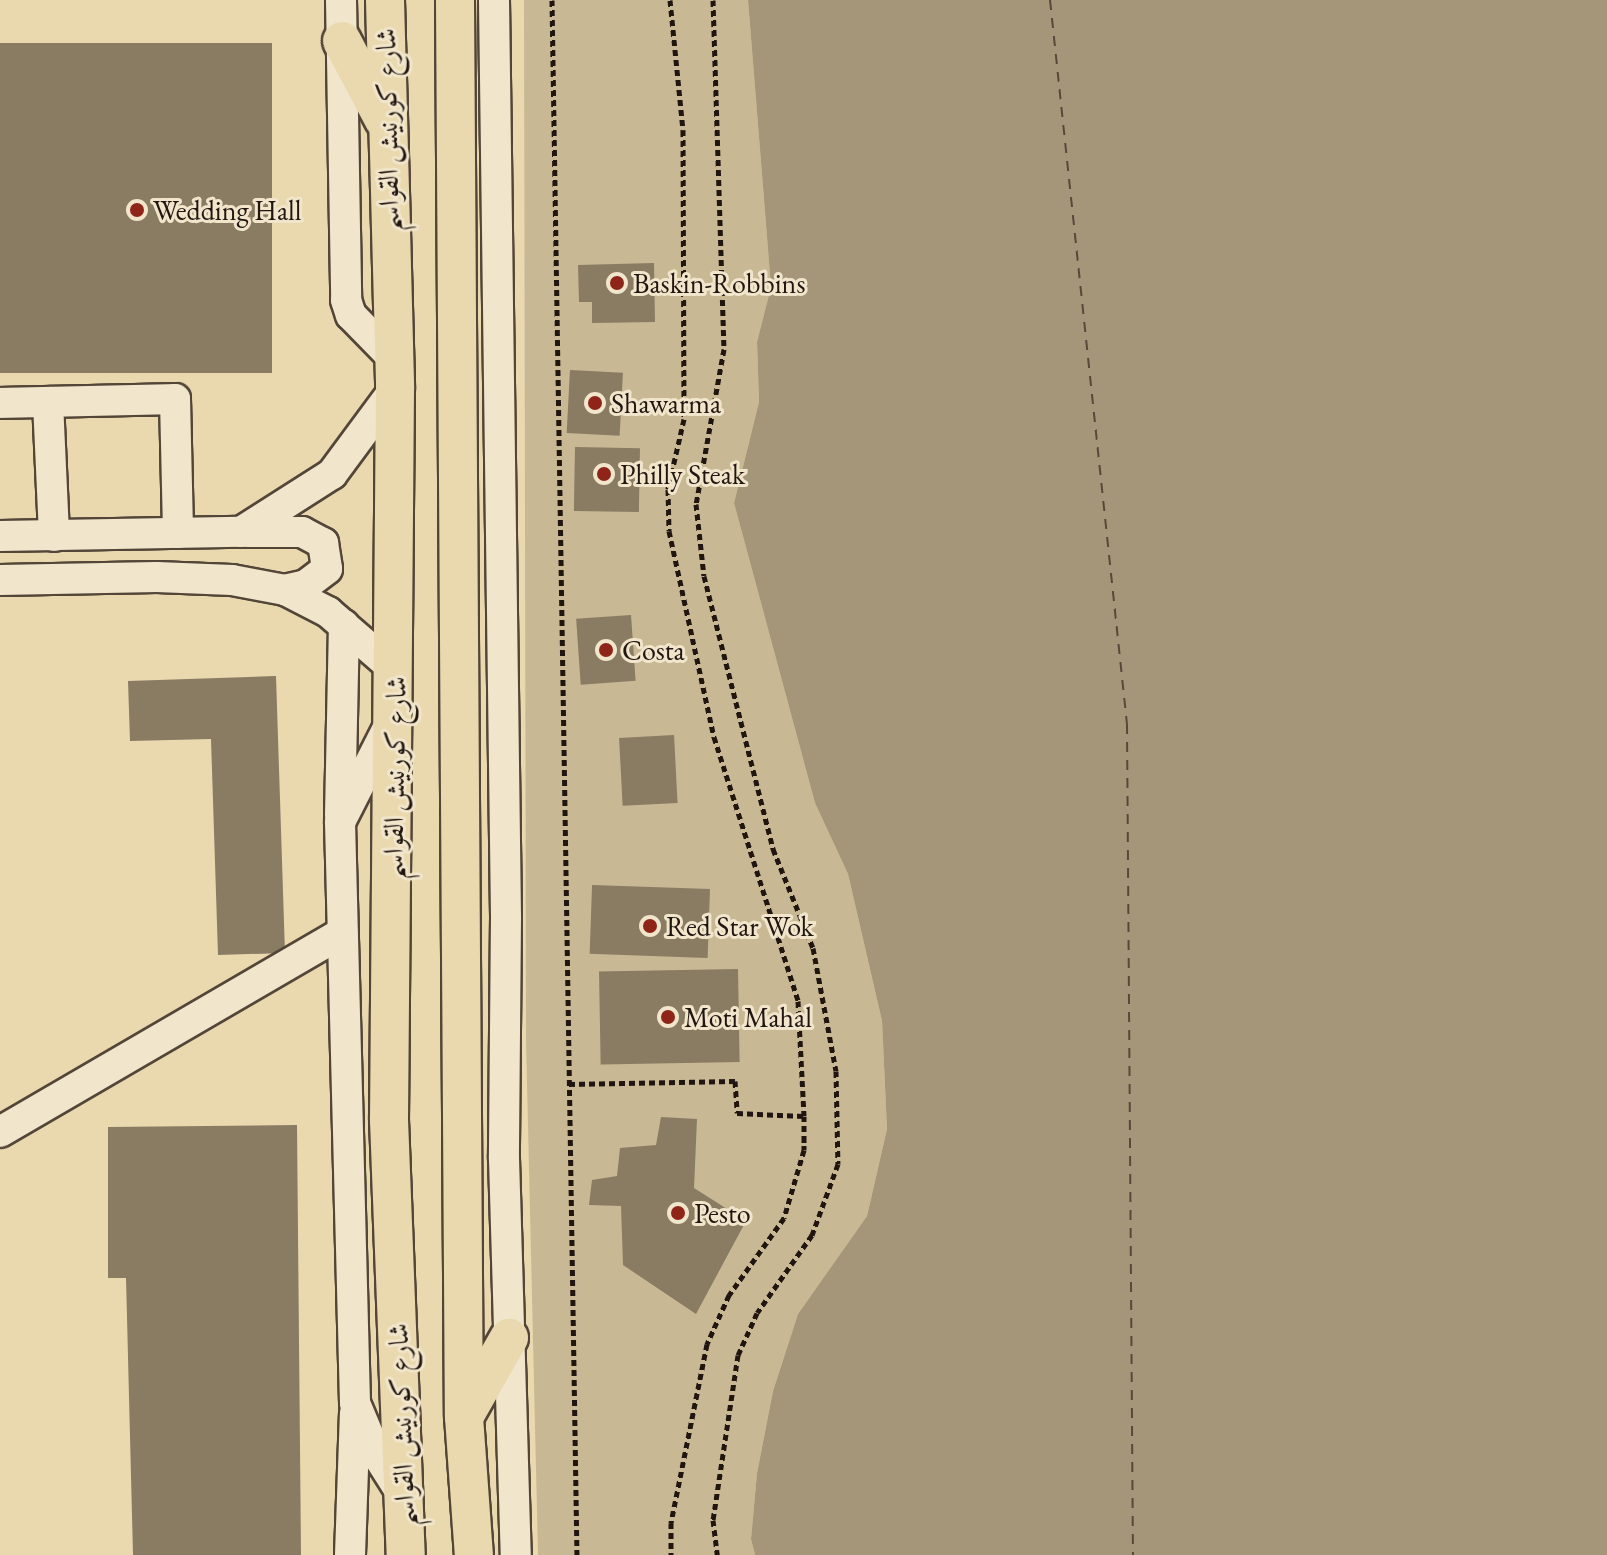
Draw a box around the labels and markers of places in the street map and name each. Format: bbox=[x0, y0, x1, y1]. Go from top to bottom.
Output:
place label: Wedding Hall bbox=[153, 193, 302, 227]
marker: Wedding Hall bbox=[128, 201, 146, 219]
place label: Baskin-Robbins bbox=[633, 266, 805, 300]
marker: Baskin-Robbins bbox=[608, 274, 626, 292]
place label: Shawarma bbox=[611, 386, 721, 420]
marker: Shawarma bbox=[586, 394, 604, 412]
place label: Philly Steak bbox=[620, 457, 745, 491]
marker: Philly Steak bbox=[595, 465, 613, 483]
place label: Costa bbox=[622, 633, 685, 667]
marker: Costa bbox=[597, 641, 615, 659]
place label: Red Star Wok bbox=[666, 909, 814, 943]
marker: Red Star Wok bbox=[641, 917, 659, 935]
place label: Moti Mahal bbox=[684, 1000, 812, 1034]
marker: Moti Mahal bbox=[659, 1008, 677, 1026]
place label: Pesto bbox=[694, 1196, 751, 1230]
marker: Pesto bbox=[669, 1204, 687, 1222]

